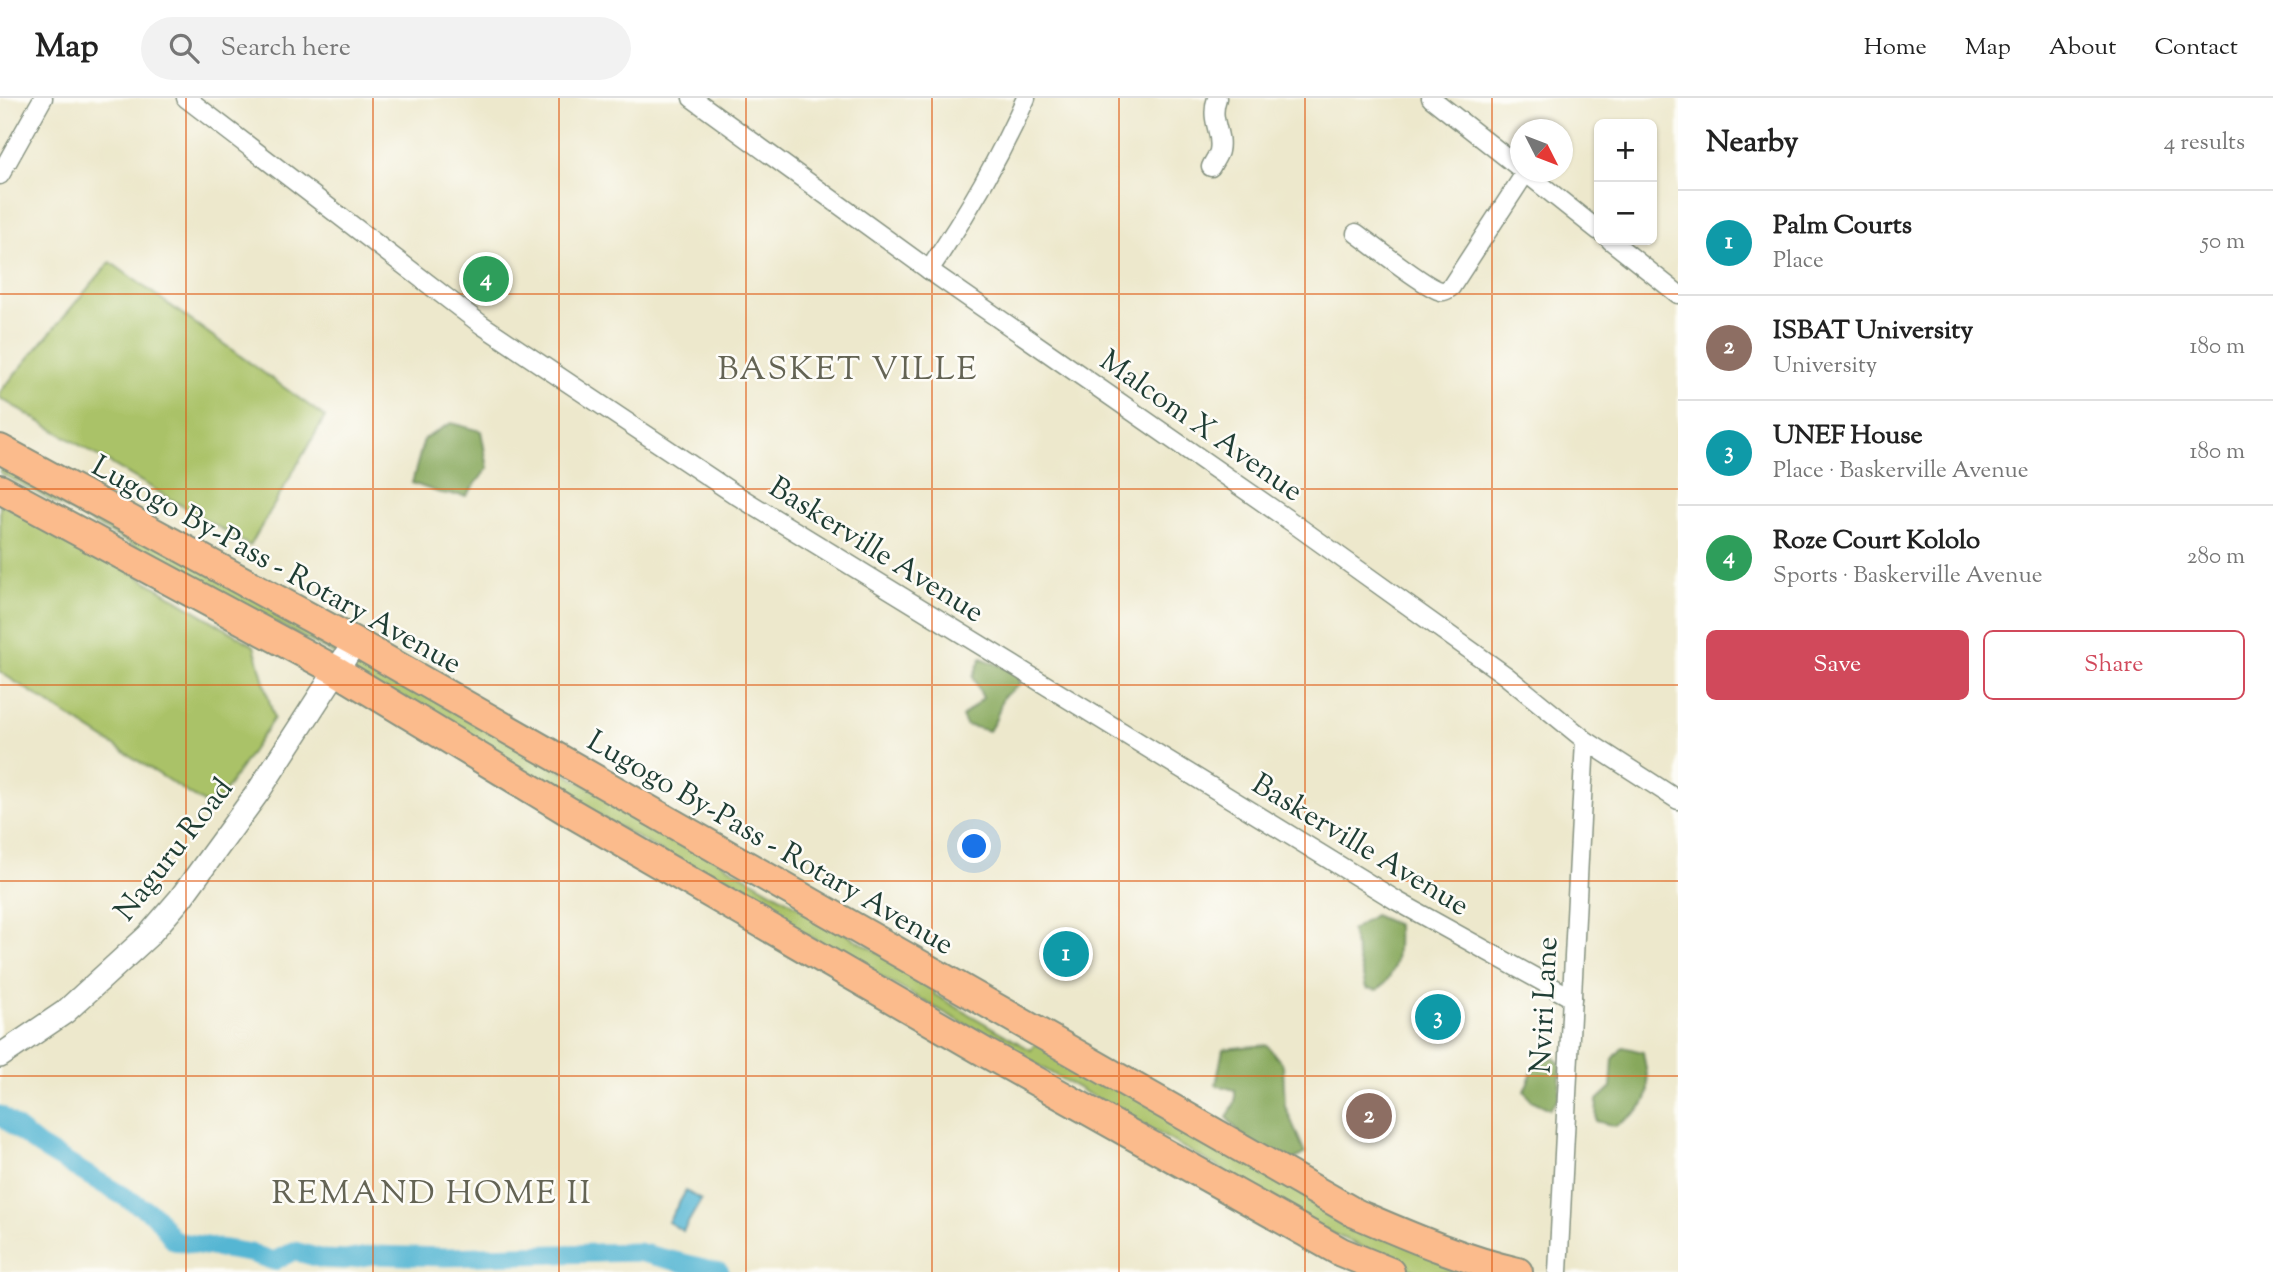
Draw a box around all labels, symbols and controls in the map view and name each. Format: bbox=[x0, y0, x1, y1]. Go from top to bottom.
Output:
search box bbox=[141, 17, 631, 80]
text: Map bbox=[35, 24, 99, 72]
icon: search bbox=[165, 29, 203, 67]
text: Search here bbox=[221, 30, 351, 67]
text: Home bbox=[1864, 31, 1927, 65]
text: Map bbox=[1965, 31, 2011, 65]
text: About bbox=[2049, 31, 2116, 65]
text: Contact bbox=[2154, 31, 2238, 65]
north arrow bbox=[1510, 119, 1573, 182]
map controls bbox=[1594, 119, 1657, 245]
button: + bbox=[1594, 119, 1657, 182]
text: Nearby bbox=[1706, 122, 1798, 165]
text: 4 results bbox=[2164, 127, 2245, 160]
button: − bbox=[1594, 182, 1657, 245]
text: Palm Courts bbox=[1773, 208, 1912, 245]
text: 1 bbox=[1725, 226, 1733, 259]
text: 50 m bbox=[2201, 226, 2245, 259]
text: Place bbox=[1773, 245, 1824, 278]
pin: 4 bbox=[463, 253, 509, 305]
text: ISBAT University bbox=[1773, 313, 1973, 350]
text: 2 bbox=[1724, 331, 1734, 364]
text: 180 m bbox=[2190, 331, 2245, 364]
street label: Malcom X Avenue bbox=[1090, 341, 1311, 513]
district label: BASKET VILLE bbox=[717, 347, 979, 395]
text: University bbox=[1773, 350, 1877, 383]
text: UNEF House bbox=[1773, 418, 1923, 455]
text: 3 bbox=[1724, 436, 1734, 469]
text: 180 m bbox=[2190, 436, 2245, 469]
street label: Lugogo By-Pass - Rotary Avenue bbox=[83, 446, 469, 686]
text: Place · Baskerville Avenue bbox=[1773, 455, 2029, 488]
street label: Baskerville Avenue bbox=[760, 468, 992, 635]
text: Roze Court Kololo bbox=[1773, 523, 1980, 560]
text: 4 bbox=[1723, 541, 1735, 574]
text: 280 m bbox=[2187, 541, 2245, 574]
text: Sports · Baskerville Avenue bbox=[1773, 560, 2042, 593]
button: Save bbox=[1706, 630, 1969, 700]
button: Share bbox=[1983, 630, 2245, 700]
street label: Lugogo By-Pass - Rotary Avenue bbox=[578, 721, 961, 967]
street label: Baskerville Avenue bbox=[1243, 764, 1477, 928]
street label: Naguru Road bbox=[105, 770, 245, 931]
your location bbox=[957, 829, 991, 863]
pin: 1 bbox=[1043, 928, 1089, 980]
street label: Nviri Lane bbox=[1520, 935, 1571, 1075]
pin: 3 bbox=[1415, 991, 1461, 1043]
pin: 2 bbox=[1346, 1090, 1392, 1142]
district label: REMAND HOME II bbox=[272, 1171, 592, 1219]

